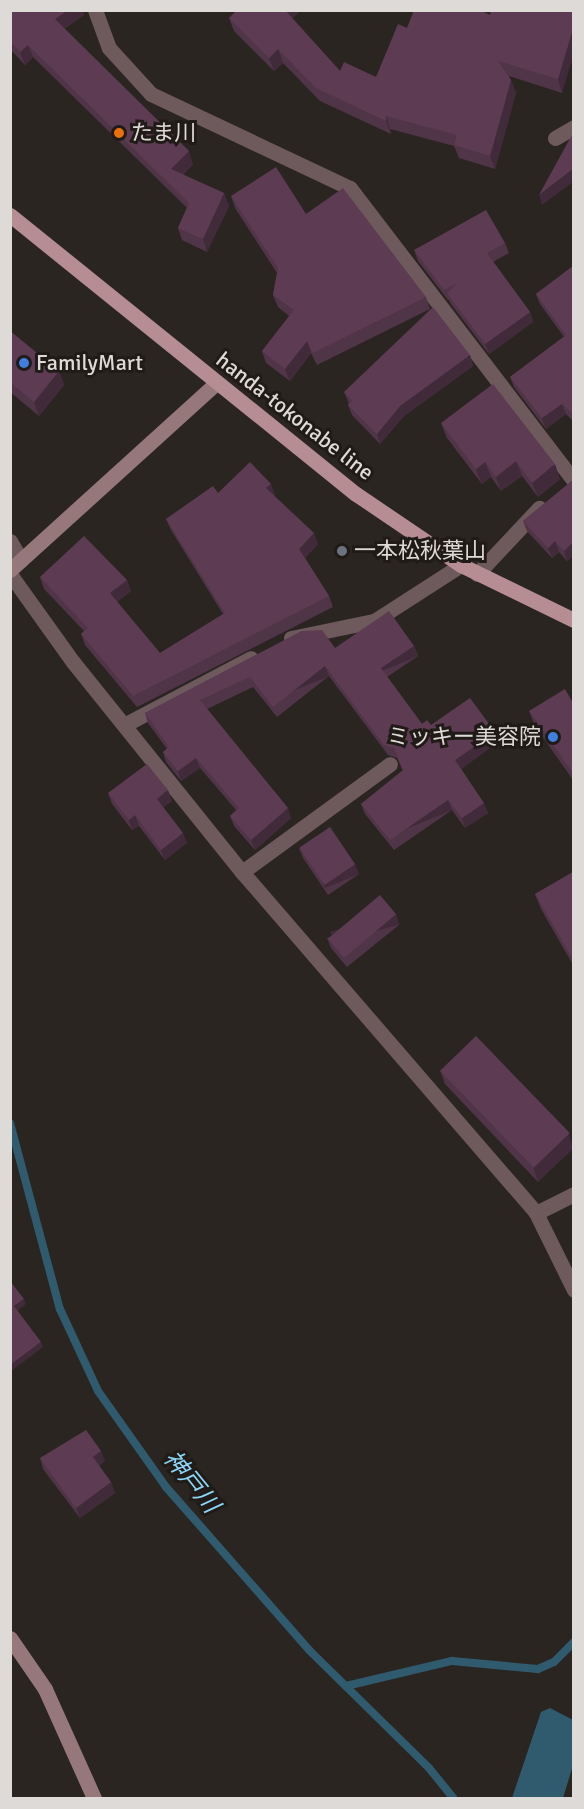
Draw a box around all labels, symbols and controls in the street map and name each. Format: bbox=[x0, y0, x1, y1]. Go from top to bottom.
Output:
place label: たま川 bbox=[131, 120, 197, 146]
marker: たま川 bbox=[112, 126, 126, 140]
street label: handa-tokonabe line bbox=[211, 346, 379, 486]
place label: FamilyMart bbox=[36, 350, 143, 376]
marker: FamilyMart bbox=[17, 356, 31, 370]
place label: 一本松秋葉山 bbox=[354, 538, 486, 564]
marker: 一本松秋葉山 bbox=[335, 544, 349, 558]
place label: ミッキー美容院 bbox=[387, 724, 541, 750]
marker: ミッキー美容院 bbox=[546, 730, 560, 744]
water label: 神戸川 bbox=[157, 1445, 225, 1519]

